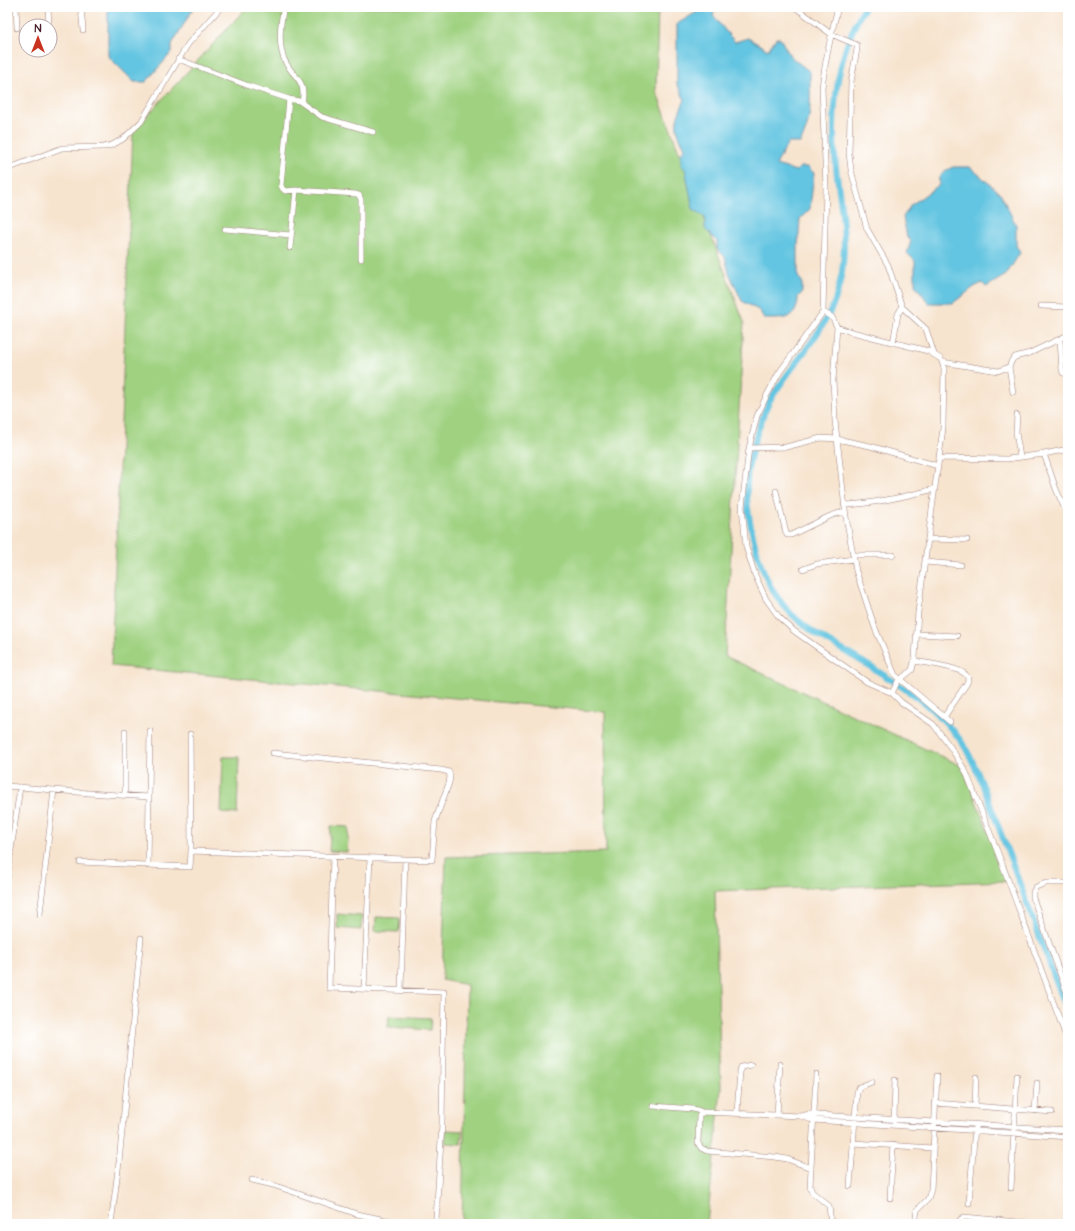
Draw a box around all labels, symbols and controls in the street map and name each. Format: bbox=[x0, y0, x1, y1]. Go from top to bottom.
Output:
north arrow bbox=[18, 18, 58, 58]
text: N bbox=[35, 21, 42, 36]

